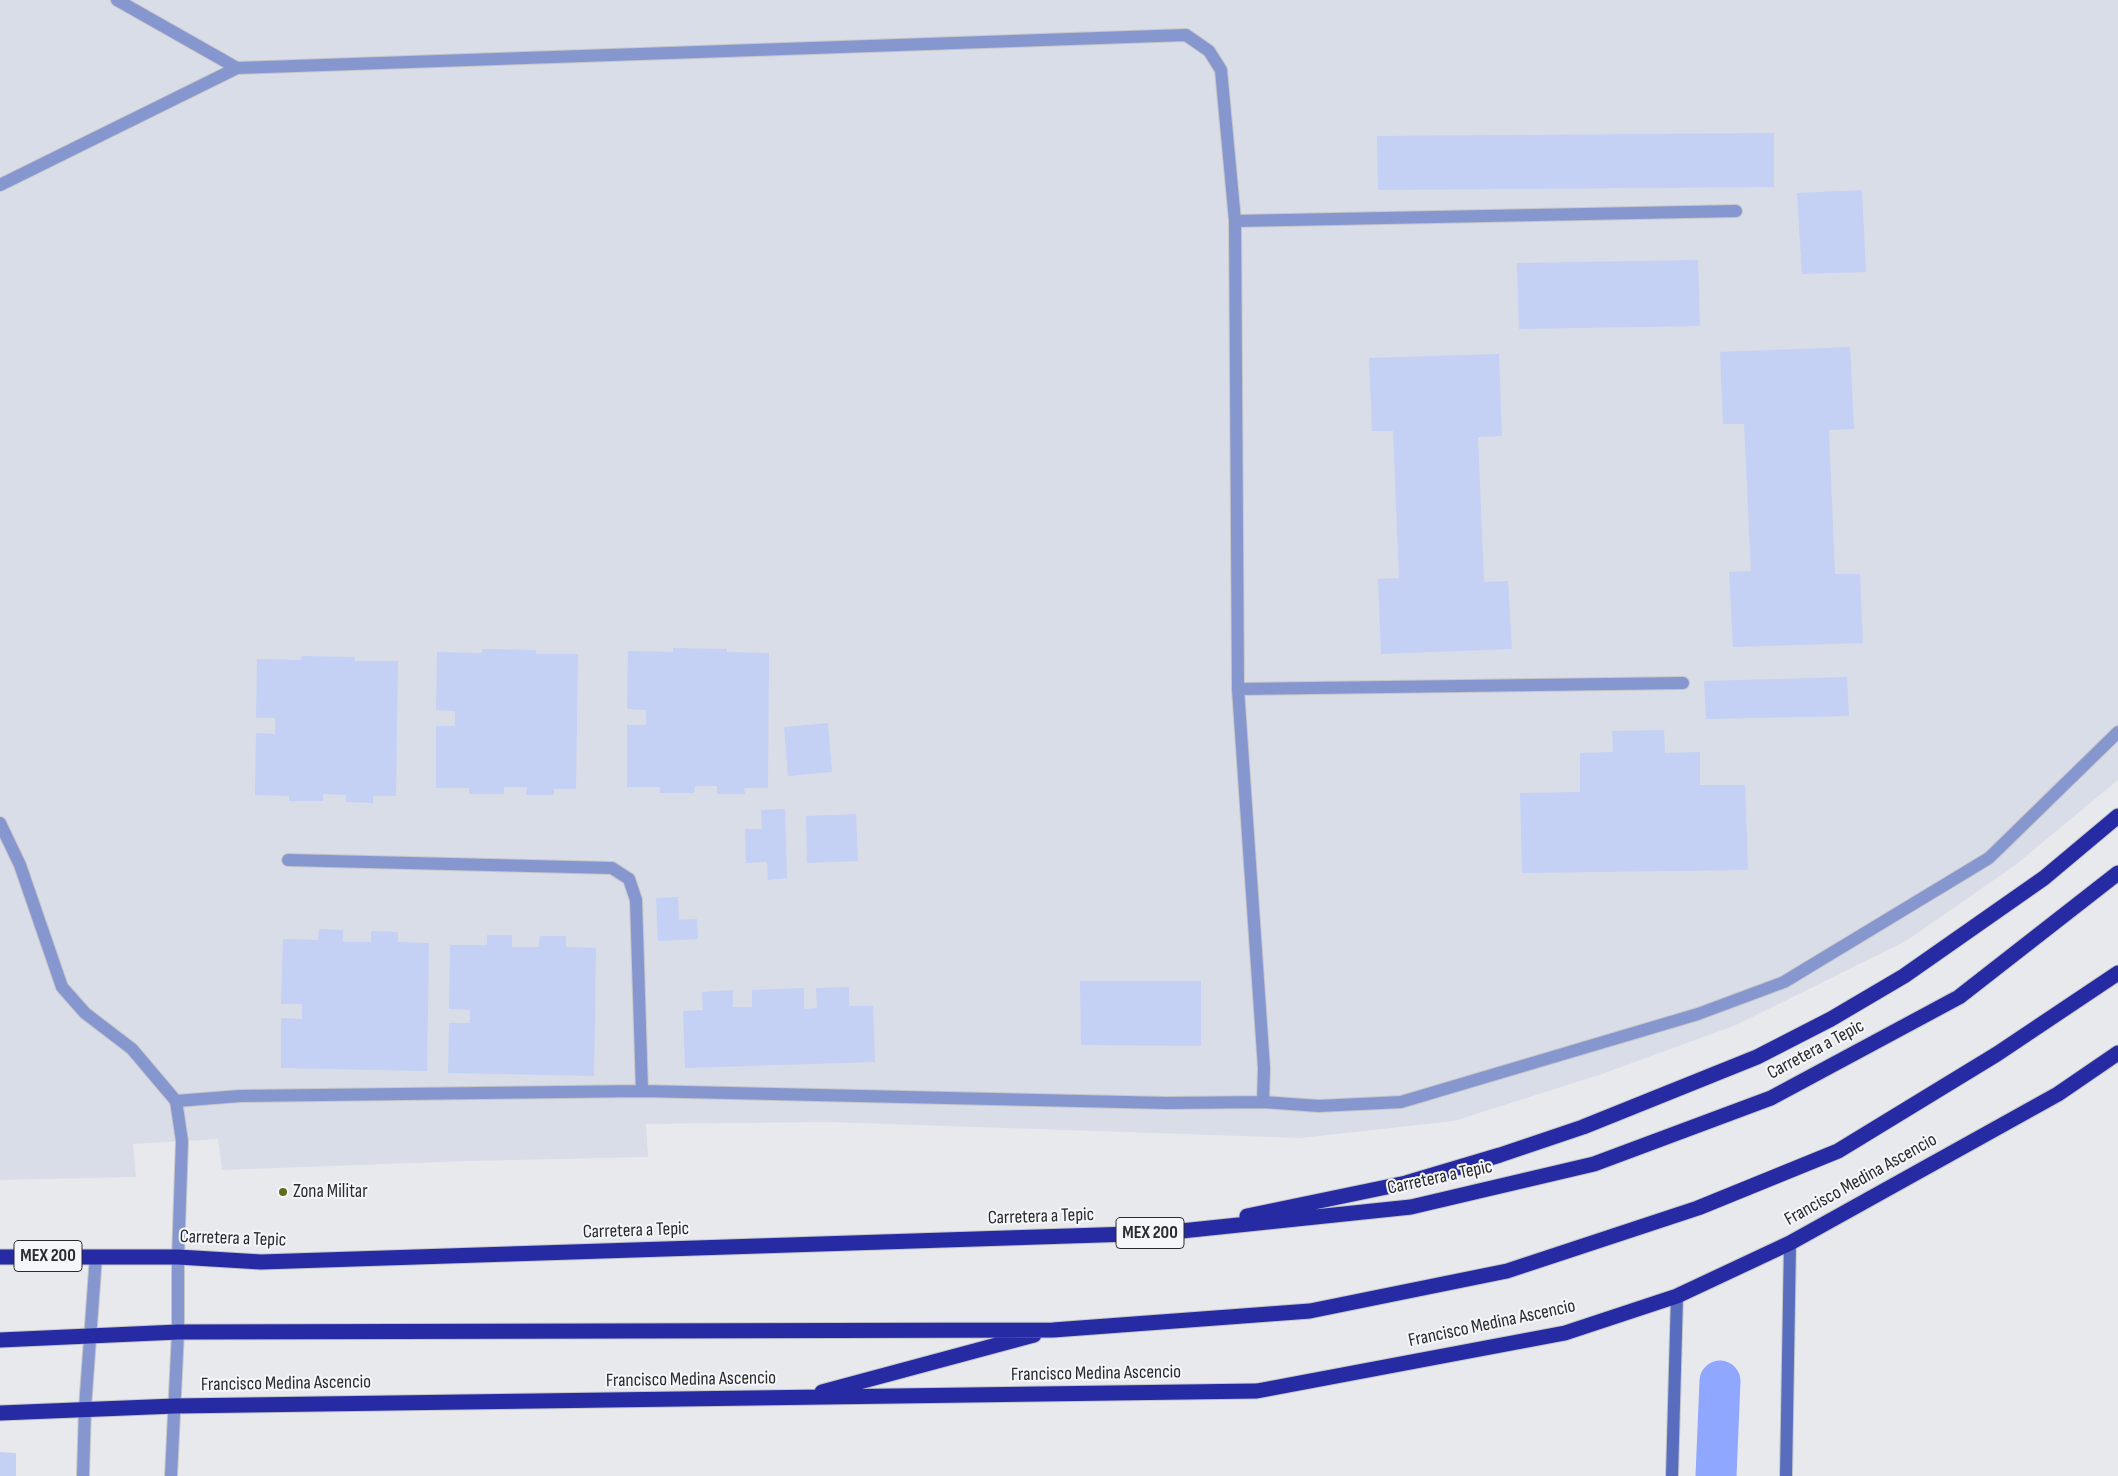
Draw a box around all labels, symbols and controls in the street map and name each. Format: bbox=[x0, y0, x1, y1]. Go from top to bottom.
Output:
street label: Carretera a Tepic bbox=[1764, 1015, 1868, 1085]
street label: Francisco Medina Ascencio bbox=[1781, 1129, 1941, 1231]
street label: Carretera a Tepic bbox=[1385, 1156, 1495, 1200]
place label: Zona Militar bbox=[293, 1181, 368, 1203]
marker: Zona Militar bbox=[277, 1186, 289, 1198]
street label: Carretera a Tepic bbox=[987, 1204, 1095, 1230]
street label: Carretera a Tepic bbox=[582, 1218, 690, 1244]
road number: MEX 200 bbox=[1116, 1218, 1184, 1248]
street label: Carretera a Tepic bbox=[179, 1226, 287, 1252]
road number: MEX 200 bbox=[14, 1240, 82, 1272]
street label: Francisco Medina Ascencio bbox=[1406, 1295, 1578, 1353]
street label: Francisco Medina Ascencio bbox=[1011, 1361, 1181, 1387]
street label: Francisco Medina Ascencio bbox=[606, 1367, 776, 1393]
street label: Francisco Medina Ascencio bbox=[201, 1371, 371, 1397]

